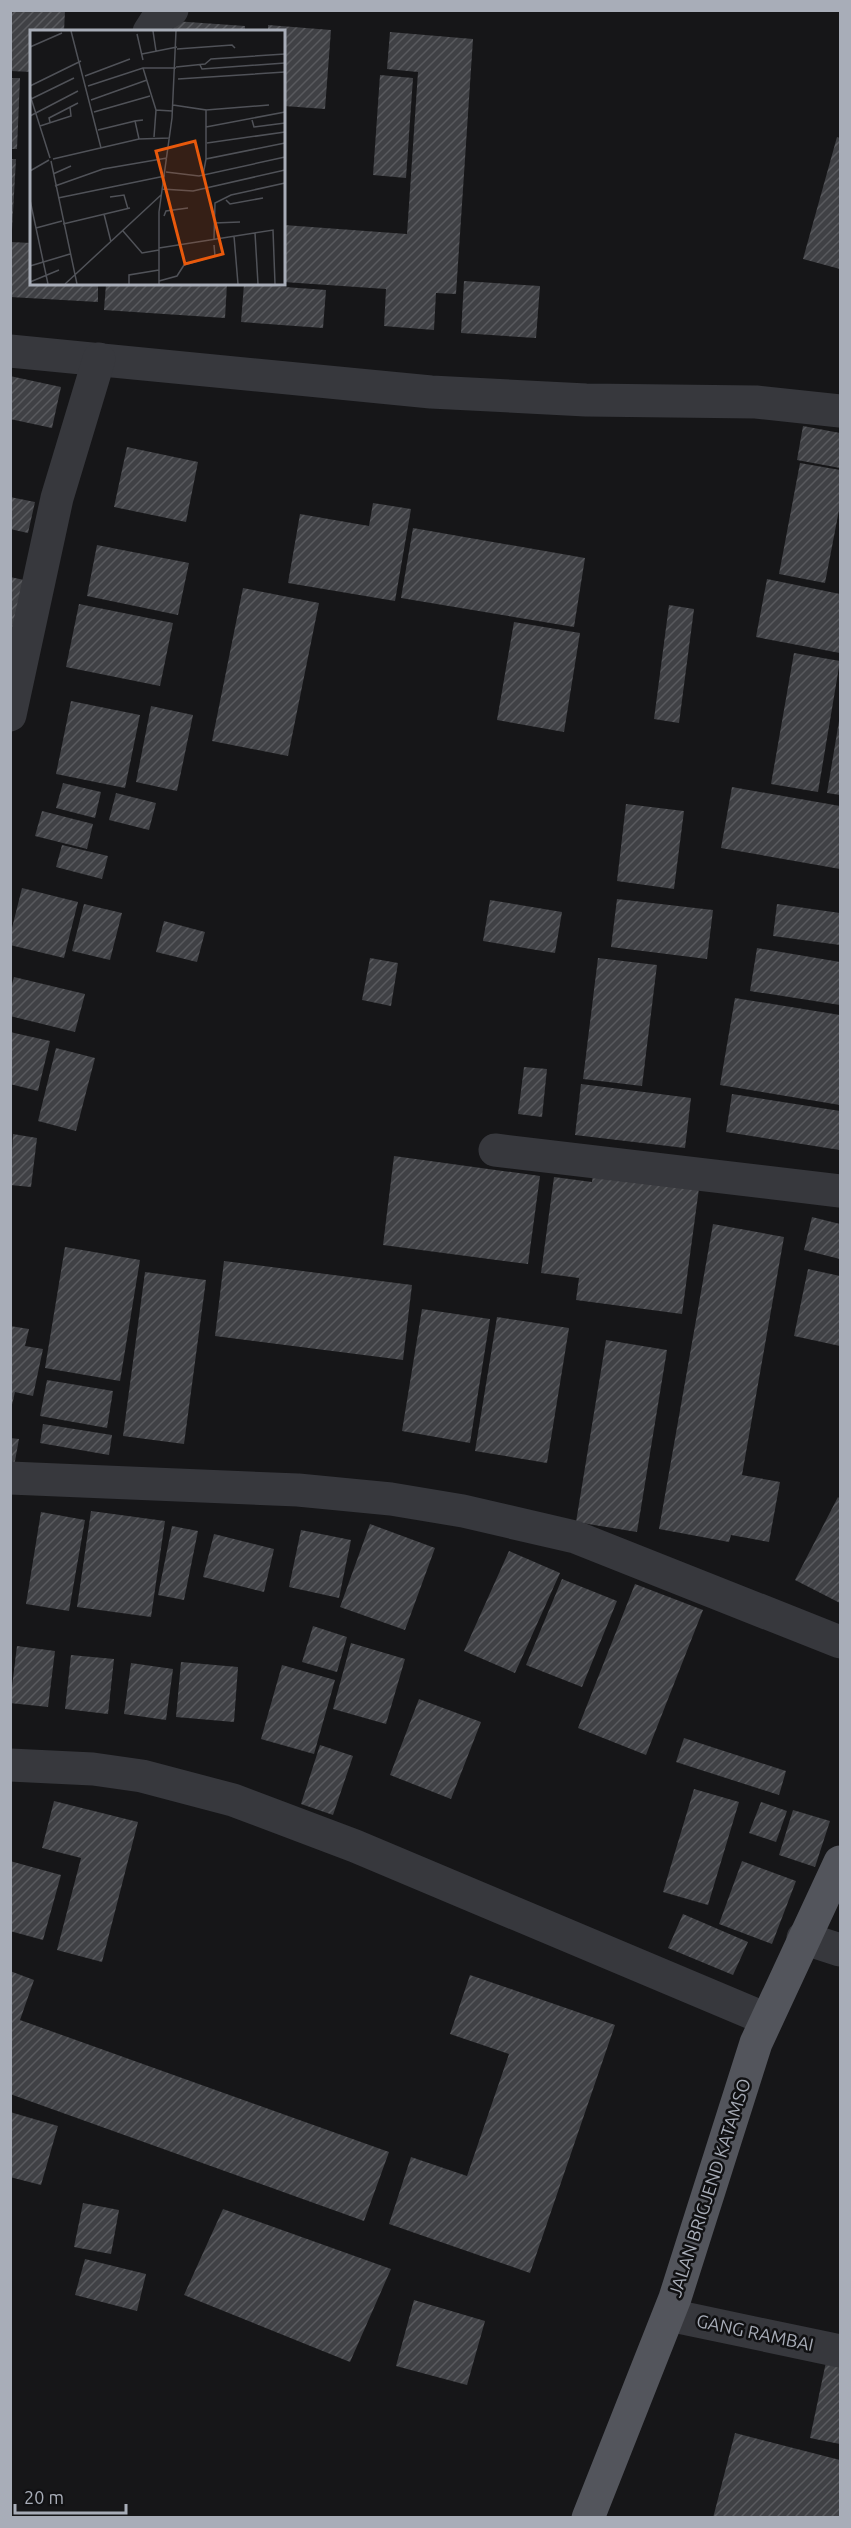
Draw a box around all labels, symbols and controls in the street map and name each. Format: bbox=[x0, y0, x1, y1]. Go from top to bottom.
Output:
inset map bbox=[30, 30, 285, 285]
street label: JALAN BRIGJEND KATAMSO bbox=[664, 2076, 754, 2300]
street label: GANG RAMBAI bbox=[695, 2310, 816, 2354]
scale bar bbox=[15, 2477, 126, 2515]
text: 20 m bbox=[24, 2487, 64, 2507]

